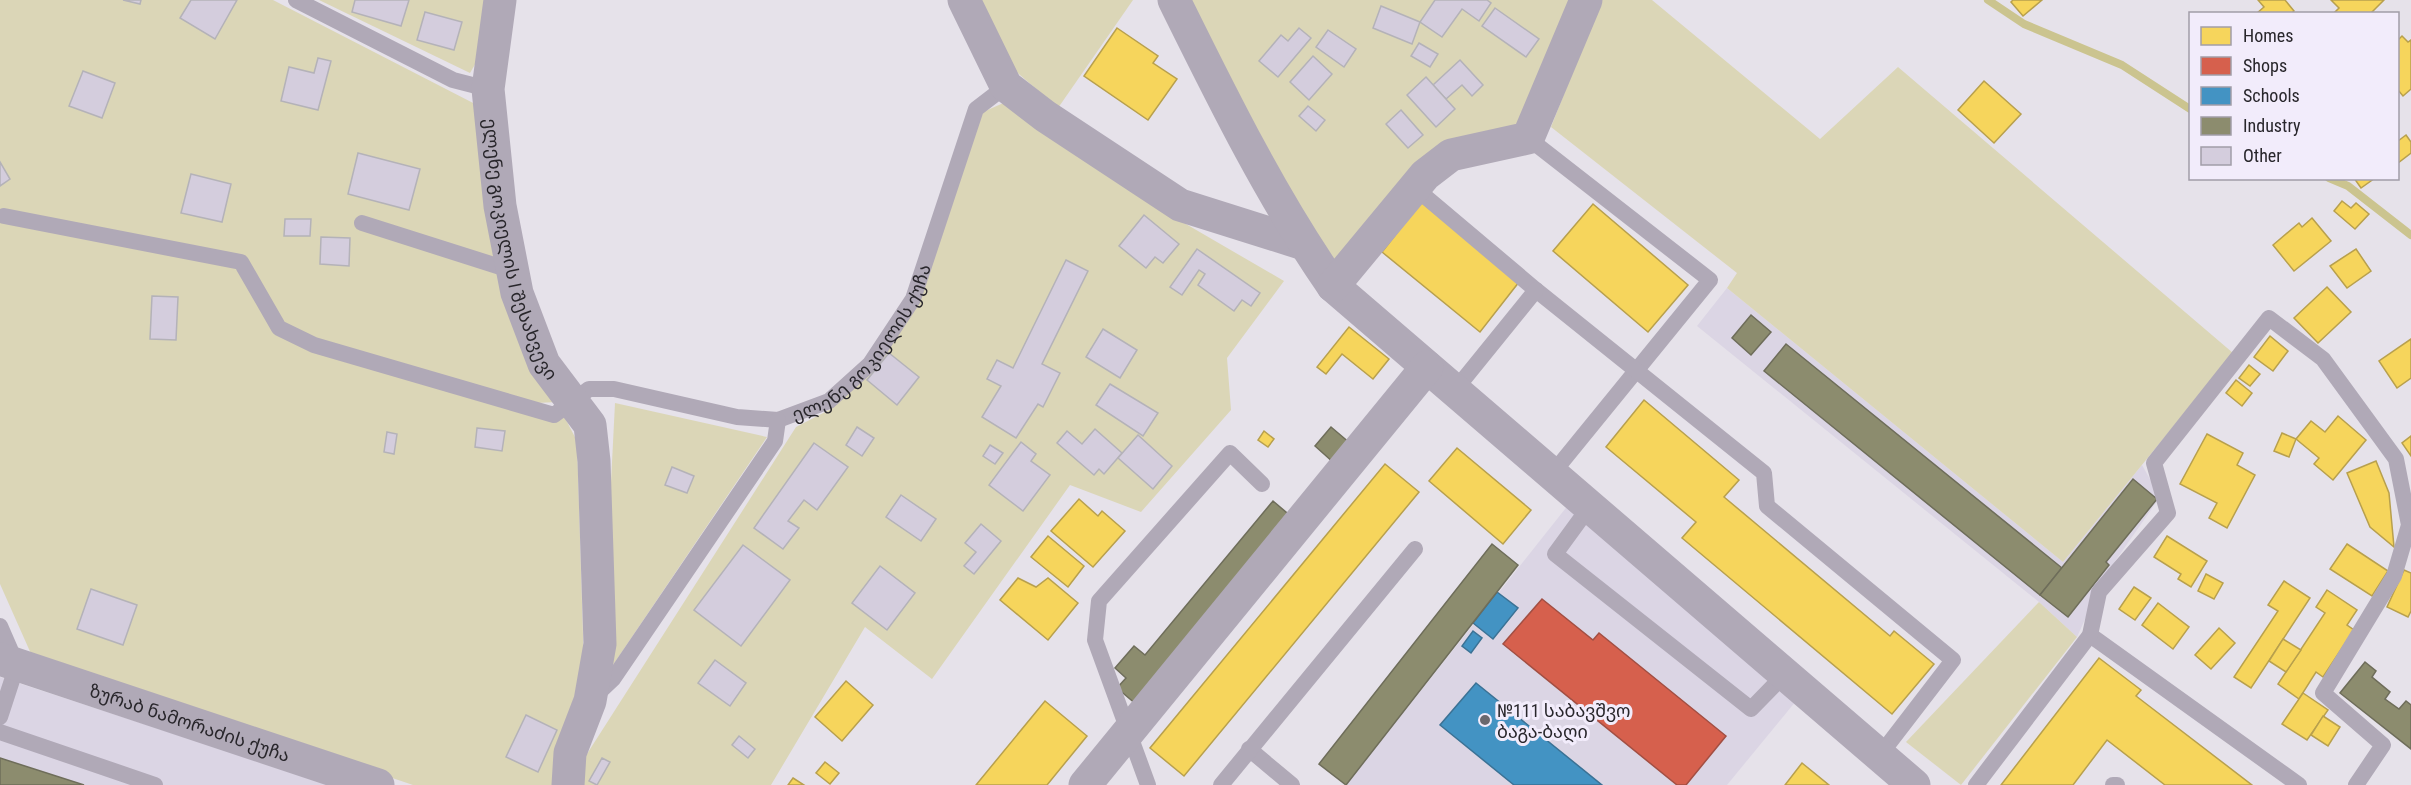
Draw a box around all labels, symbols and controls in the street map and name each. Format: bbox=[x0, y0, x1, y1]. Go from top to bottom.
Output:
legend bbox=[2189, 12, 2399, 180]
text: Homes bbox=[2243, 25, 2293, 46]
text: Shops bbox=[2243, 55, 2287, 76]
text: Schools bbox=[2243, 85, 2300, 106]
text: Industry bbox=[2243, 115, 2301, 136]
street label: ელენე გოკიელის I შესახვევი bbox=[480, 117, 562, 384]
text: Other bbox=[2243, 145, 2282, 166]
street label: ელენე გოკიელის ქუჩა bbox=[789, 261, 934, 425]
street label: ზურაბ ნამორაძის ქუჩა bbox=[87, 679, 293, 765]
place label: №111 საბავშვო ბაგა-ბაღი bbox=[1497, 700, 1631, 743]
marker: №111 საბავშვო ბაგა-ბაღი bbox=[1478, 713, 1492, 727]

